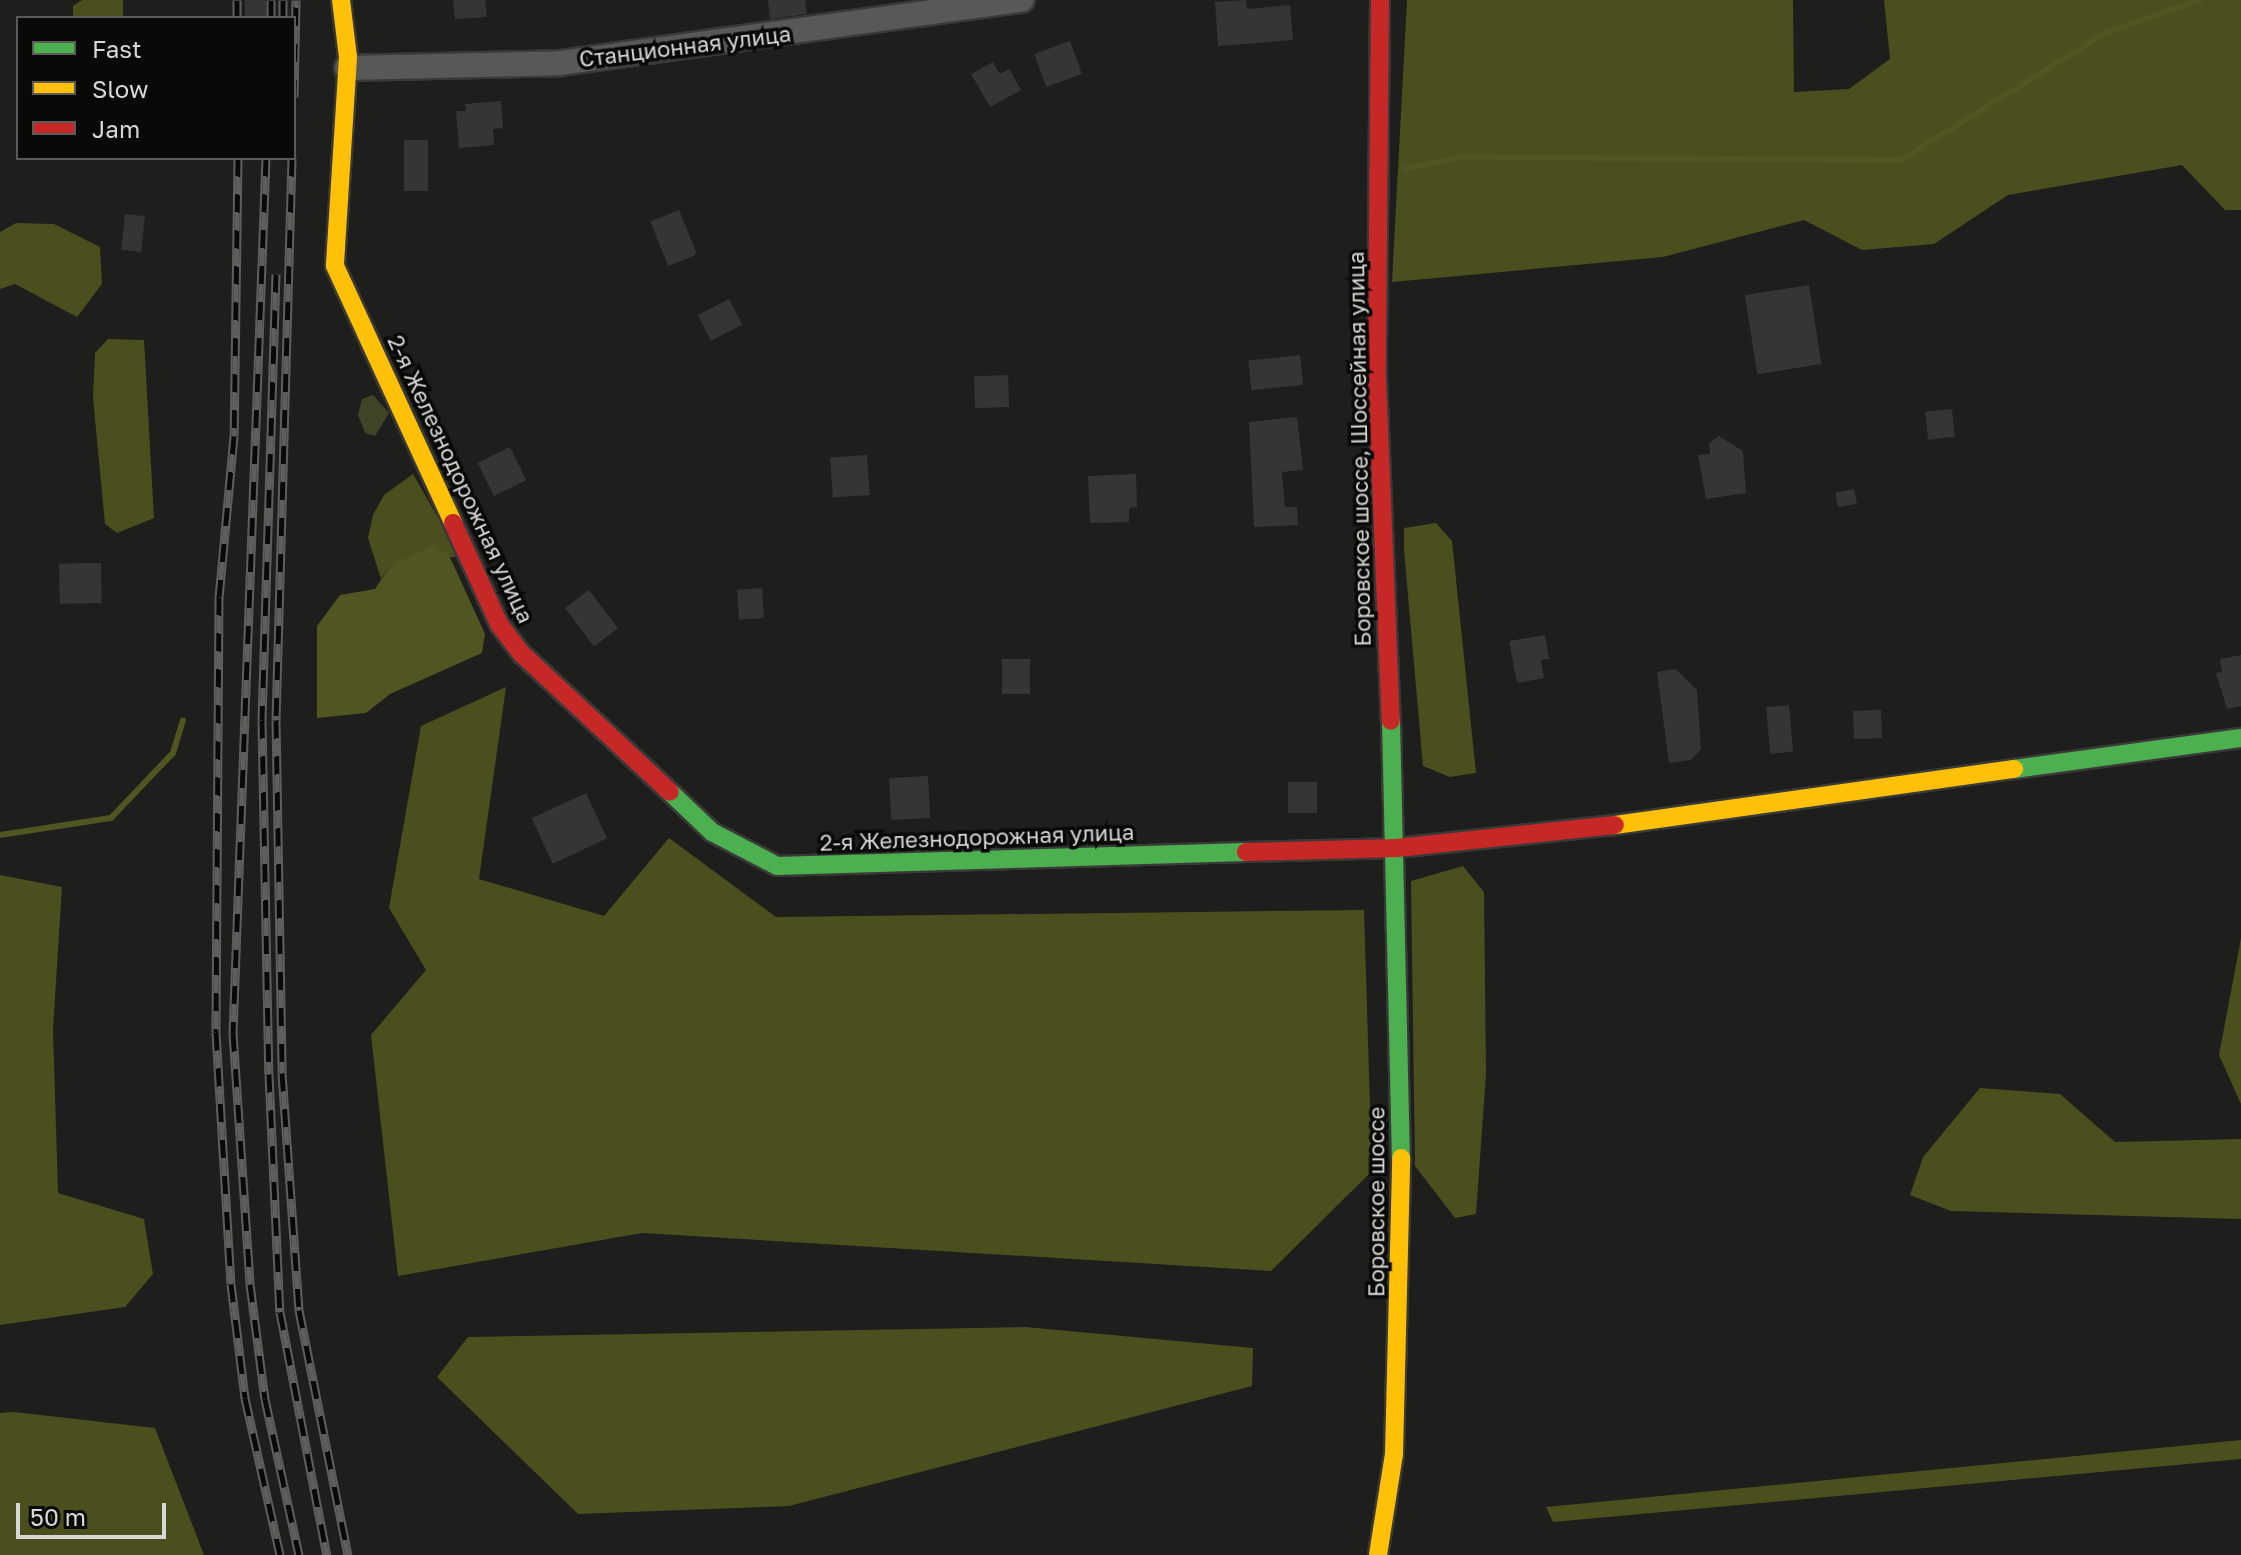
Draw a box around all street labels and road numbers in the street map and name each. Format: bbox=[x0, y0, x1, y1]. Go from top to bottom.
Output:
street label: Станционная улица bbox=[578, 20, 792, 72]
street label: Боровское шоссе, Шоссейная улица bbox=[1342, 251, 1376, 647]
street label: 2-я Железнодорожная улица bbox=[383, 331, 539, 627]
street label: 2-я Железнодорожная улица bbox=[819, 818, 1135, 856]
street label: Боровское шоссе bbox=[1363, 1107, 1389, 1297]

